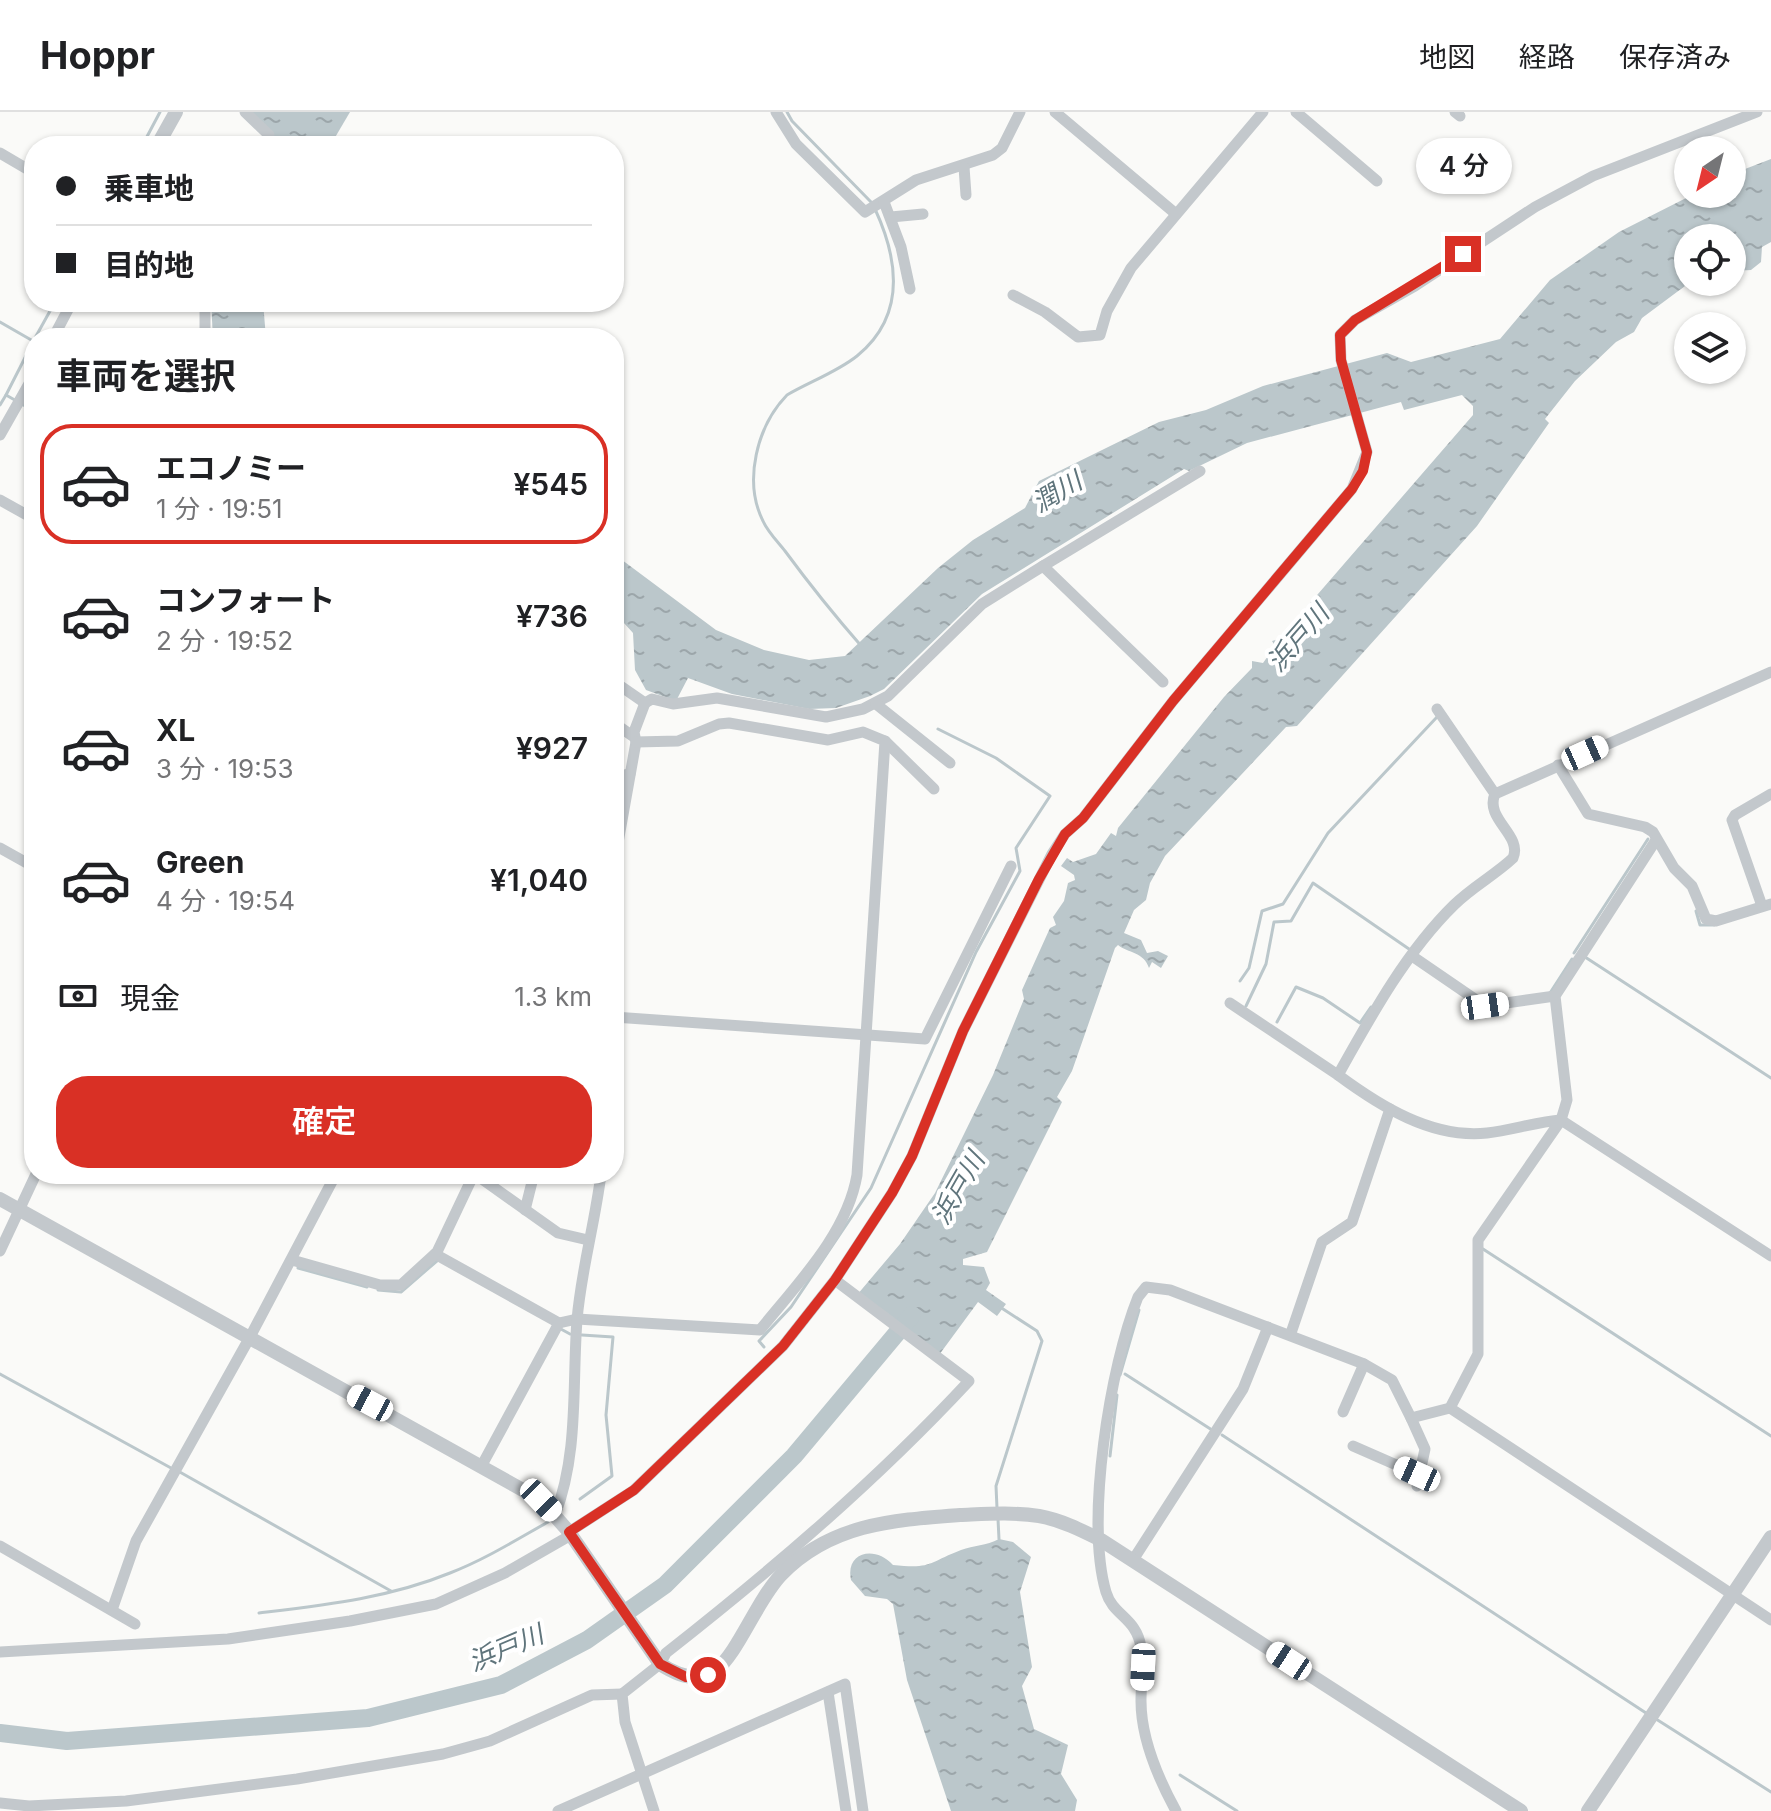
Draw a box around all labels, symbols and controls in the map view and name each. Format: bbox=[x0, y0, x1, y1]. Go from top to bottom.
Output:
text: Hoppr bbox=[40, 32, 155, 78]
text: 地図 bbox=[1419, 40, 1475, 74]
text: 経路 bbox=[1519, 40, 1575, 74]
text: 保存済み bbox=[1619, 40, 1731, 74]
north arrow bbox=[1674, 136, 1746, 208]
map controls bbox=[1674, 136, 1746, 384]
callout: 4 分 bbox=[1415, 138, 1511, 194]
text: 4 分 bbox=[1439, 150, 1489, 181]
text: 乗車地 bbox=[104, 170, 194, 206]
button: locate bbox=[1674, 224, 1746, 296]
route end bbox=[1445, 236, 1481, 272]
text: 目的地 bbox=[104, 247, 194, 283]
button: layers bbox=[1674, 312, 1746, 384]
text: 車両を選択 bbox=[56, 354, 236, 398]
icon: car bbox=[60, 448, 132, 520]
text: エコノミー bbox=[156, 450, 306, 486]
water label: 潤川 bbox=[1026, 463, 1090, 518]
text: ¥545 bbox=[513, 466, 588, 502]
text: 1 分 · 19:51 bbox=[156, 493, 283, 524]
icon: car bbox=[60, 580, 132, 652]
text: コンフォート bbox=[156, 582, 335, 618]
water label: 浜戸川 bbox=[1260, 596, 1337, 677]
text: ¥736 bbox=[516, 598, 588, 634]
text: 2 分 · 19:52 bbox=[156, 625, 293, 656]
icon: car bbox=[60, 712, 132, 784]
text: XL bbox=[156, 712, 195, 748]
text: ¥927 bbox=[516, 730, 588, 766]
car bbox=[1558, 732, 1612, 774]
text: 3 分 · 19:53 bbox=[156, 753, 294, 784]
icon: car bbox=[60, 844, 132, 916]
text: Green bbox=[156, 844, 244, 880]
text: ¥1,040 bbox=[490, 862, 588, 898]
text: 4 分 · 19:54 bbox=[156, 885, 295, 916]
icon: cash bbox=[56, 974, 100, 1018]
text: 現金 bbox=[120, 980, 180, 1016]
text: 1.3 km bbox=[514, 981, 592, 1012]
car bbox=[1460, 991, 1510, 1021]
button: 確定 bbox=[56, 1076, 592, 1168]
water label: 浜戸川 bbox=[925, 1144, 992, 1229]
car bbox=[343, 1381, 397, 1425]
car bbox=[1390, 1453, 1444, 1495]
car bbox=[516, 1474, 566, 1526]
water label: 浜戸川 bbox=[464, 1617, 551, 1677]
car bbox=[1262, 1638, 1316, 1684]
car bbox=[1130, 1642, 1156, 1692]
route start bbox=[690, 1657, 726, 1693]

